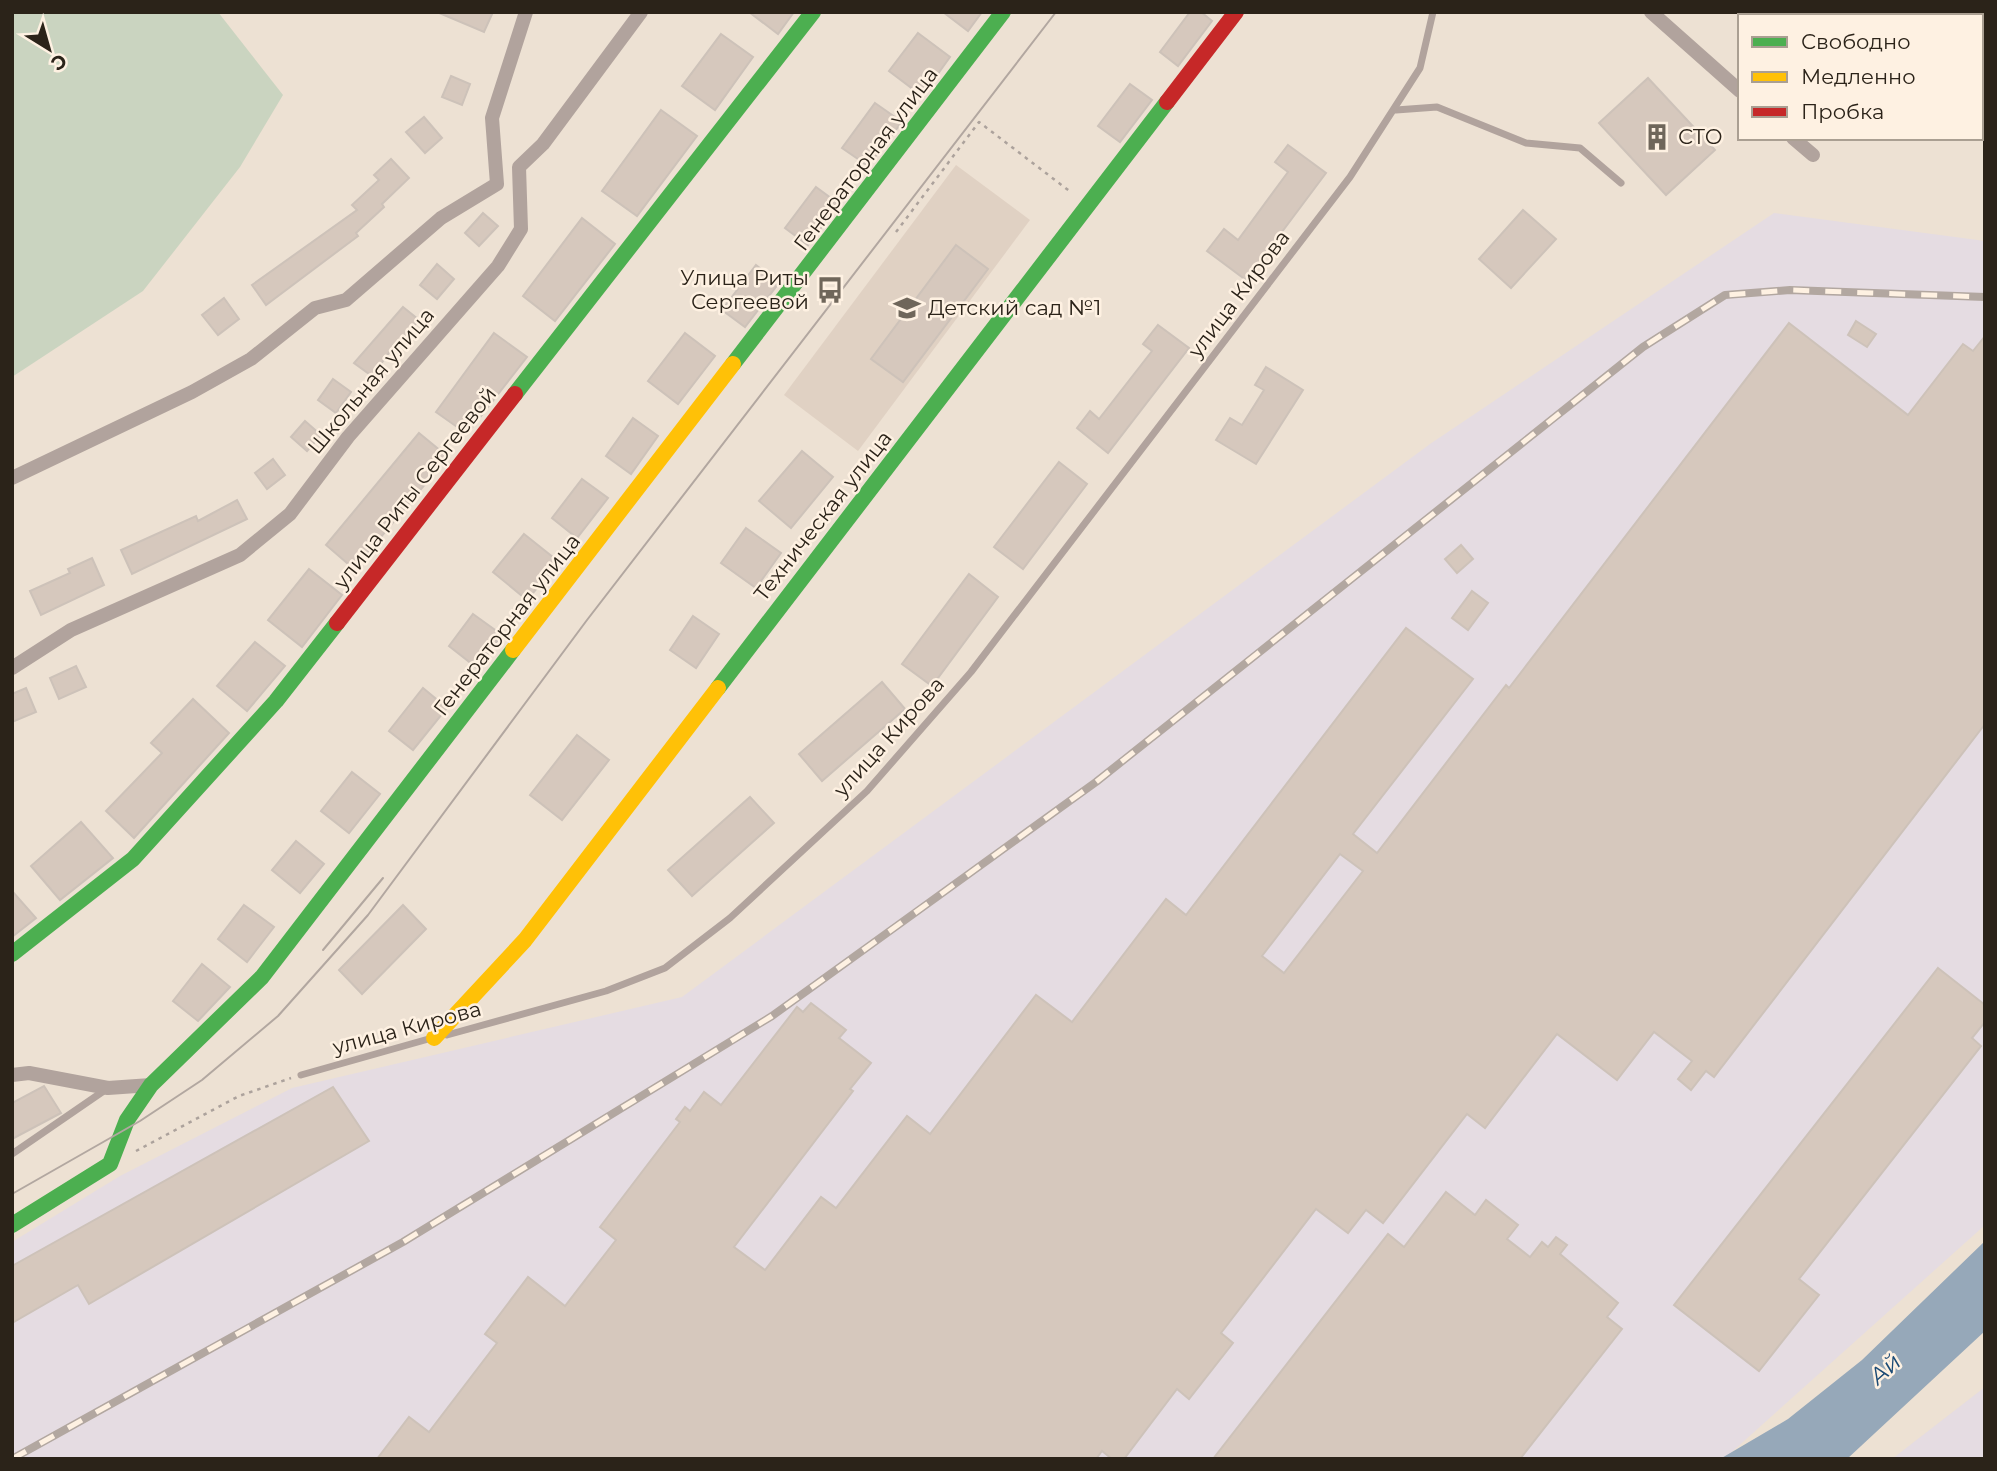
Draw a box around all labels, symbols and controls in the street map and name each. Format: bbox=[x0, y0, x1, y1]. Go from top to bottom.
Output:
north arrow bbox=[14, 14, 84, 84]
legend bbox=[1738, 14, 1983, 140]
text: Свободно bbox=[1801, 29, 1911, 54]
text: С bbox=[46, 49, 71, 76]
street label: Генераторная улица bbox=[788, 62, 943, 256]
text: Медленно bbox=[1801, 64, 1916, 89]
text: Пробка bbox=[1801, 99, 1884, 124]
building icon: СТО bbox=[1642, 122, 1672, 152]
place label: СТО bbox=[1678, 124, 1723, 149]
street label: улица Кирова bbox=[1182, 225, 1295, 363]
place label: Улица Риты Сергеевой bbox=[680, 265, 809, 314]
bus stop icon: Улица Риты Сергеевой bbox=[815, 275, 845, 305]
school or university icon: Детский сад №1 bbox=[892, 293, 922, 323]
place label: Детский сад №1 bbox=[928, 295, 1101, 320]
street label: Школьная улица bbox=[302, 302, 439, 459]
street label: улица Риты Сергеевой bbox=[327, 382, 501, 595]
street label: Техническая улица bbox=[748, 426, 897, 606]
street label: Генераторная улица bbox=[428, 529, 585, 720]
street label: улица Кирова bbox=[828, 672, 949, 803]
street label: улица Кирова bbox=[329, 996, 484, 1060]
water label: Ай bbox=[1863, 1348, 1907, 1391]

